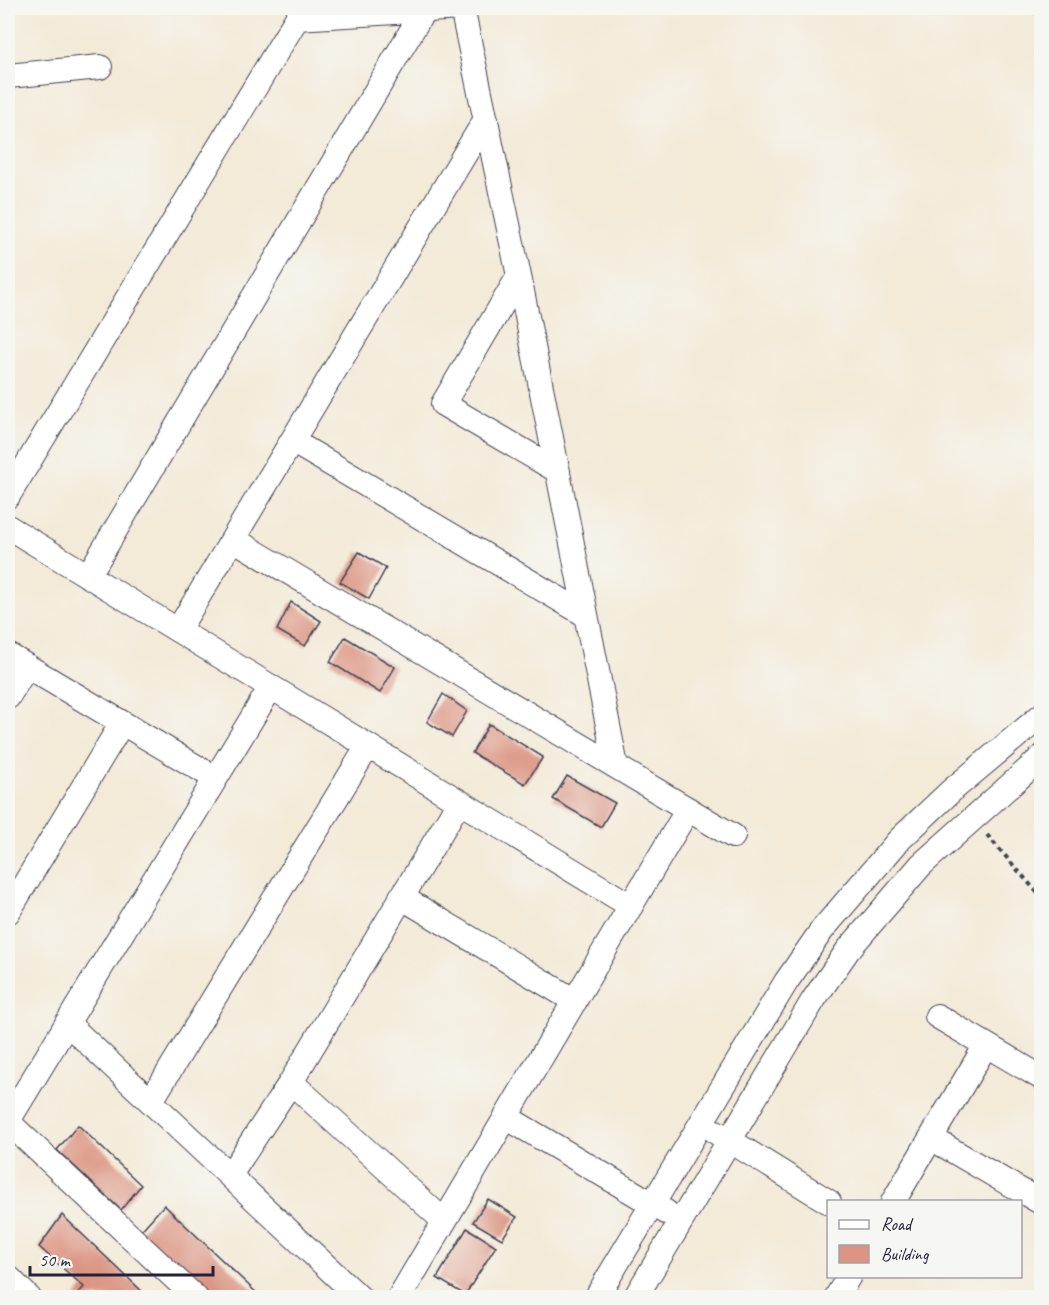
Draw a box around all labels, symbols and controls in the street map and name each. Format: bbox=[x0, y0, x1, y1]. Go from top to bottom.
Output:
legend bbox=[827, 1200, 1022, 1278]
text: Road bbox=[881, 1213, 914, 1235]
scale bar bbox=[30, 1239, 213, 1277]
text: Building bbox=[881, 1243, 930, 1265]
text: 50 m bbox=[39, 1249, 72, 1271]

